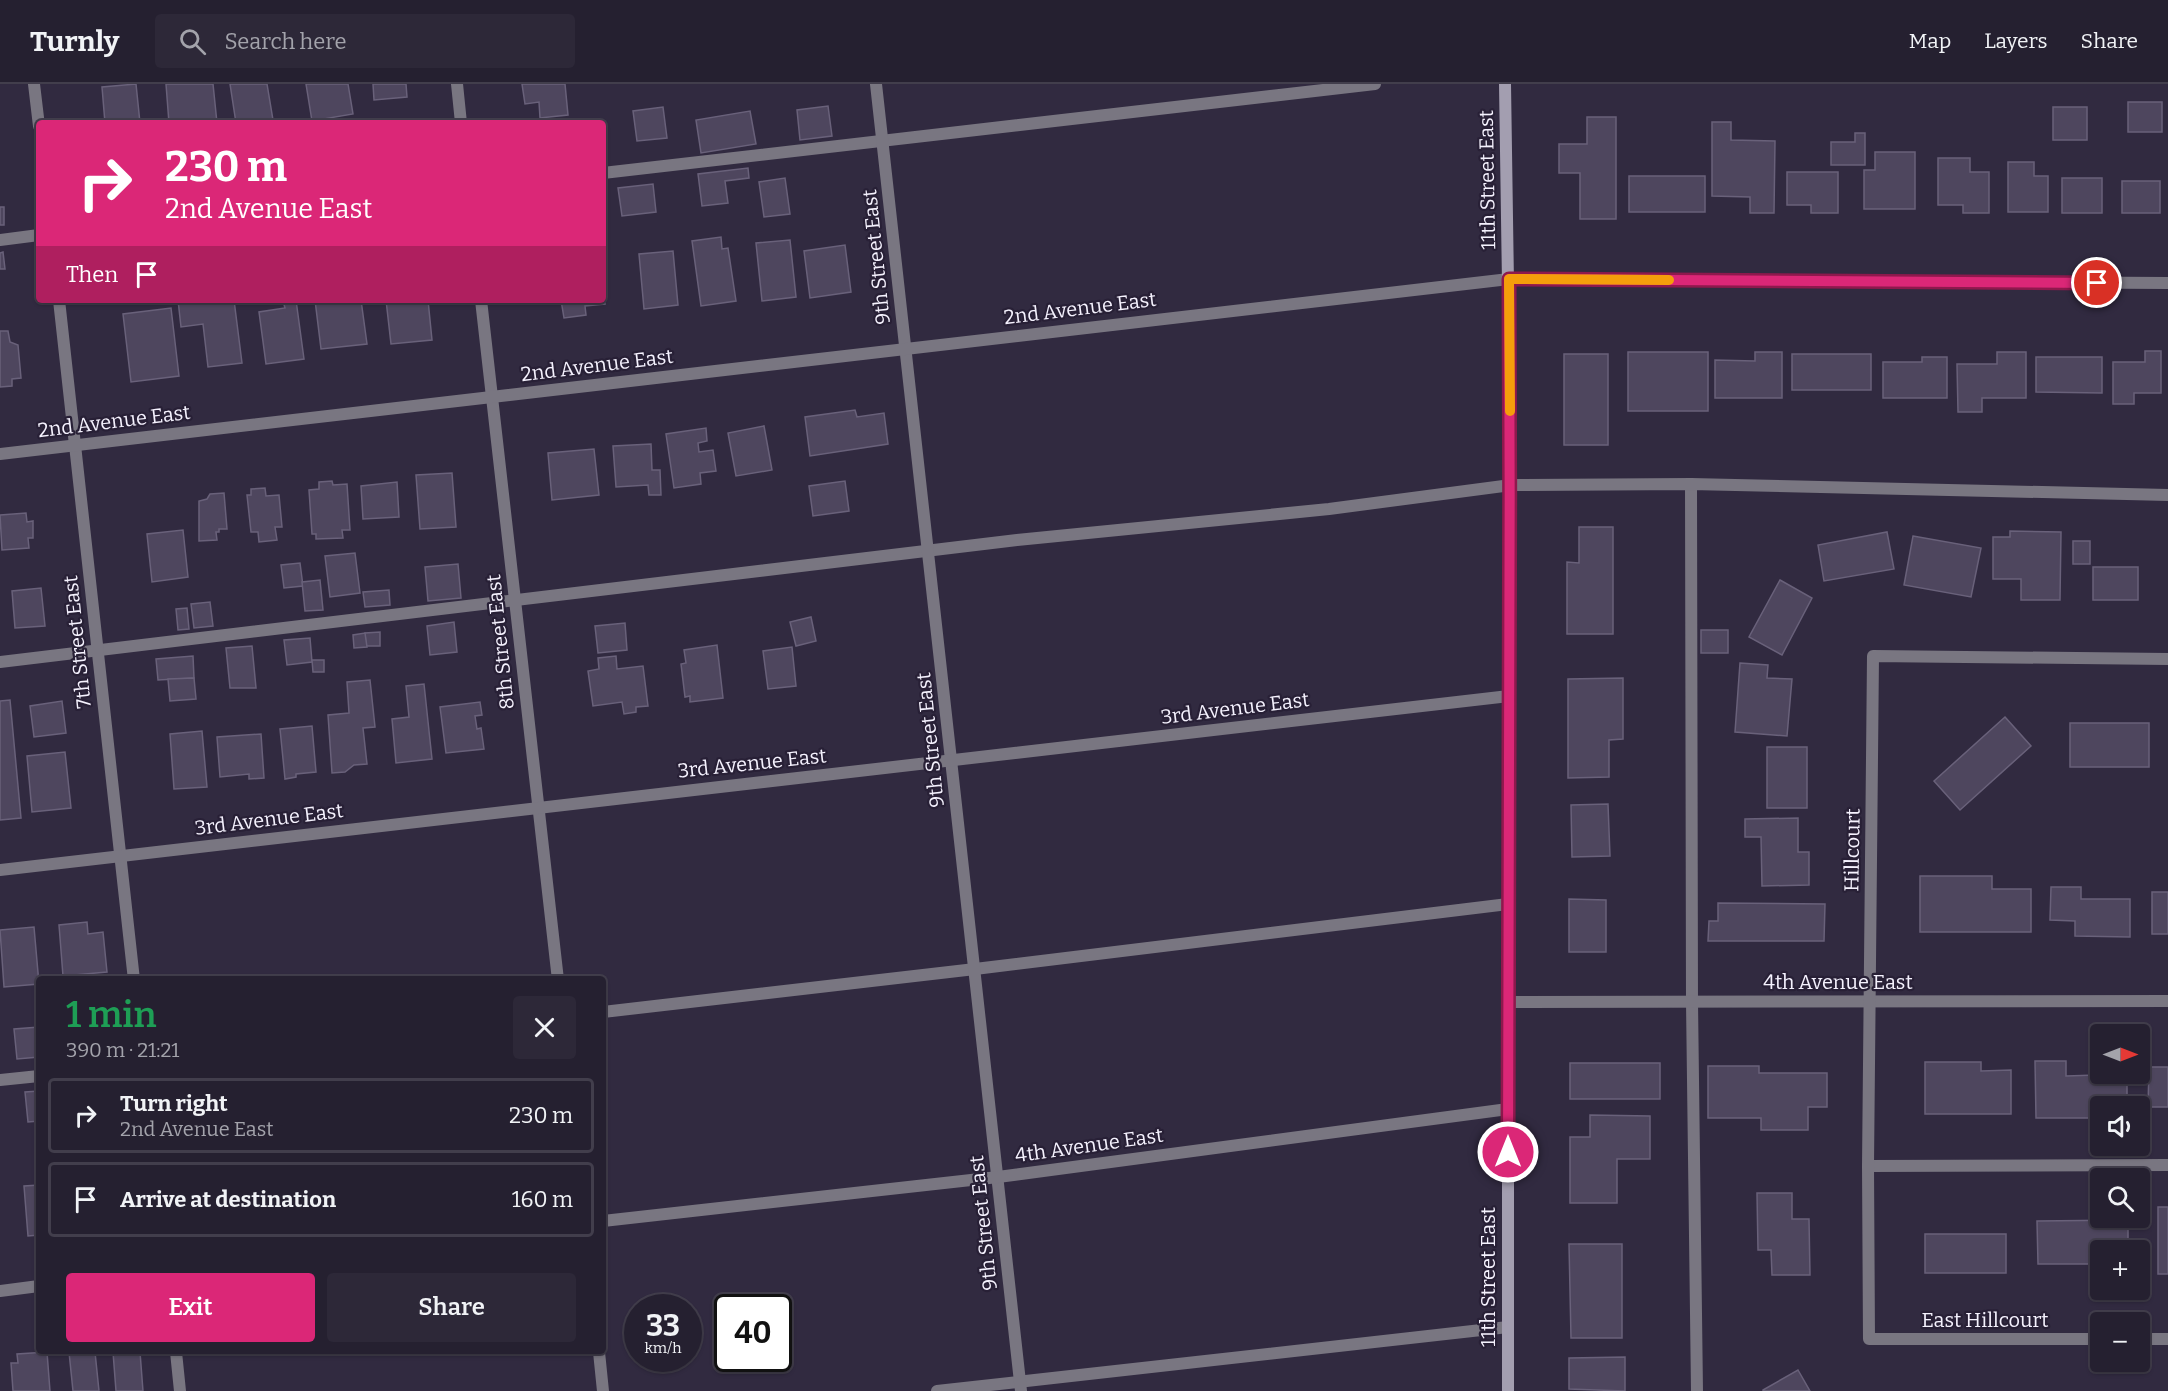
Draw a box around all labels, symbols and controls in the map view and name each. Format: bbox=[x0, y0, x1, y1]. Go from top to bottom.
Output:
search box bbox=[155, 14, 575, 68]
text: Turnly bbox=[30, 25, 119, 58]
icon: search bbox=[176, 25, 209, 58]
text: Search here bbox=[224, 28, 347, 55]
text: Map bbox=[1909, 28, 1951, 54]
text: Layers bbox=[1984, 28, 2048, 54]
text: Share bbox=[2081, 28, 2138, 54]
street label: 11th Street East bbox=[1474, 110, 1500, 250]
text: 230 m bbox=[165, 142, 287, 192]
icon: right bbox=[66, 144, 144, 222]
street label: 9th Street East bbox=[857, 188, 895, 326]
text: 2nd Avenue East bbox=[165, 193, 372, 225]
pin bbox=[2071, 257, 2122, 308]
icon: arrive bbox=[130, 258, 163, 291]
text: Then bbox=[66, 261, 118, 288]
icon: arrive bbox=[2080, 266, 2113, 299]
street label: 2nd Avenue East bbox=[1002, 287, 1158, 329]
street label: 2nd Avenue East bbox=[519, 344, 675, 386]
street label: 2nd Avenue East bbox=[36, 400, 192, 442]
street label: 8th Street East bbox=[481, 573, 519, 711]
street label: 7th Street East bbox=[58, 574, 96, 710]
street label: 9th Street East bbox=[911, 671, 949, 809]
street label: 3rd Avenue East bbox=[1159, 687, 1311, 729]
street label: 3rd Avenue East bbox=[676, 743, 828, 783]
street label: 3rd Avenue East bbox=[193, 798, 345, 840]
street label: Hillcourt bbox=[1839, 808, 1865, 892]
street label: 4th Avenue East bbox=[1763, 970, 1913, 994]
text: 1 min bbox=[66, 993, 157, 1037]
button: close bbox=[513, 996, 576, 1059]
north arrow bbox=[2090, 1024, 2150, 1084]
map controls bbox=[2090, 1024, 2150, 1372]
text: 390 m · 21:21 bbox=[66, 1038, 179, 1062]
text: Turn right bbox=[120, 1090, 228, 1117]
button: sound bbox=[2090, 1096, 2150, 1156]
icon: right bbox=[69, 1099, 102, 1132]
text: 230 m bbox=[509, 1102, 573, 1129]
text: 2nd Avenue East bbox=[120, 1117, 274, 1141]
position arrow bbox=[1476, 1120, 1540, 1184]
street label: 4th Avenue East bbox=[1013, 1123, 1165, 1167]
street label: 9th Street East bbox=[964, 1154, 1002, 1292]
button: search bbox=[2090, 1168, 2150, 1228]
icon: arrive bbox=[69, 1183, 102, 1216]
text: Arrive at destination bbox=[120, 1186, 336, 1213]
text: 160 m bbox=[512, 1186, 573, 1213]
street label: 11th Street East bbox=[1476, 1207, 1500, 1347]
button: + bbox=[2090, 1240, 2150, 1300]
button: Exit bbox=[66, 1273, 315, 1342]
button: Share bbox=[327, 1273, 576, 1342]
speed limit sign: 40 bbox=[714, 1294, 792, 1372]
text: 33 bbox=[646, 1308, 680, 1344]
street label: East Hillcourt bbox=[1921, 1308, 2049, 1332]
button: − bbox=[2090, 1312, 2150, 1372]
text: km/h bbox=[644, 1339, 682, 1357]

